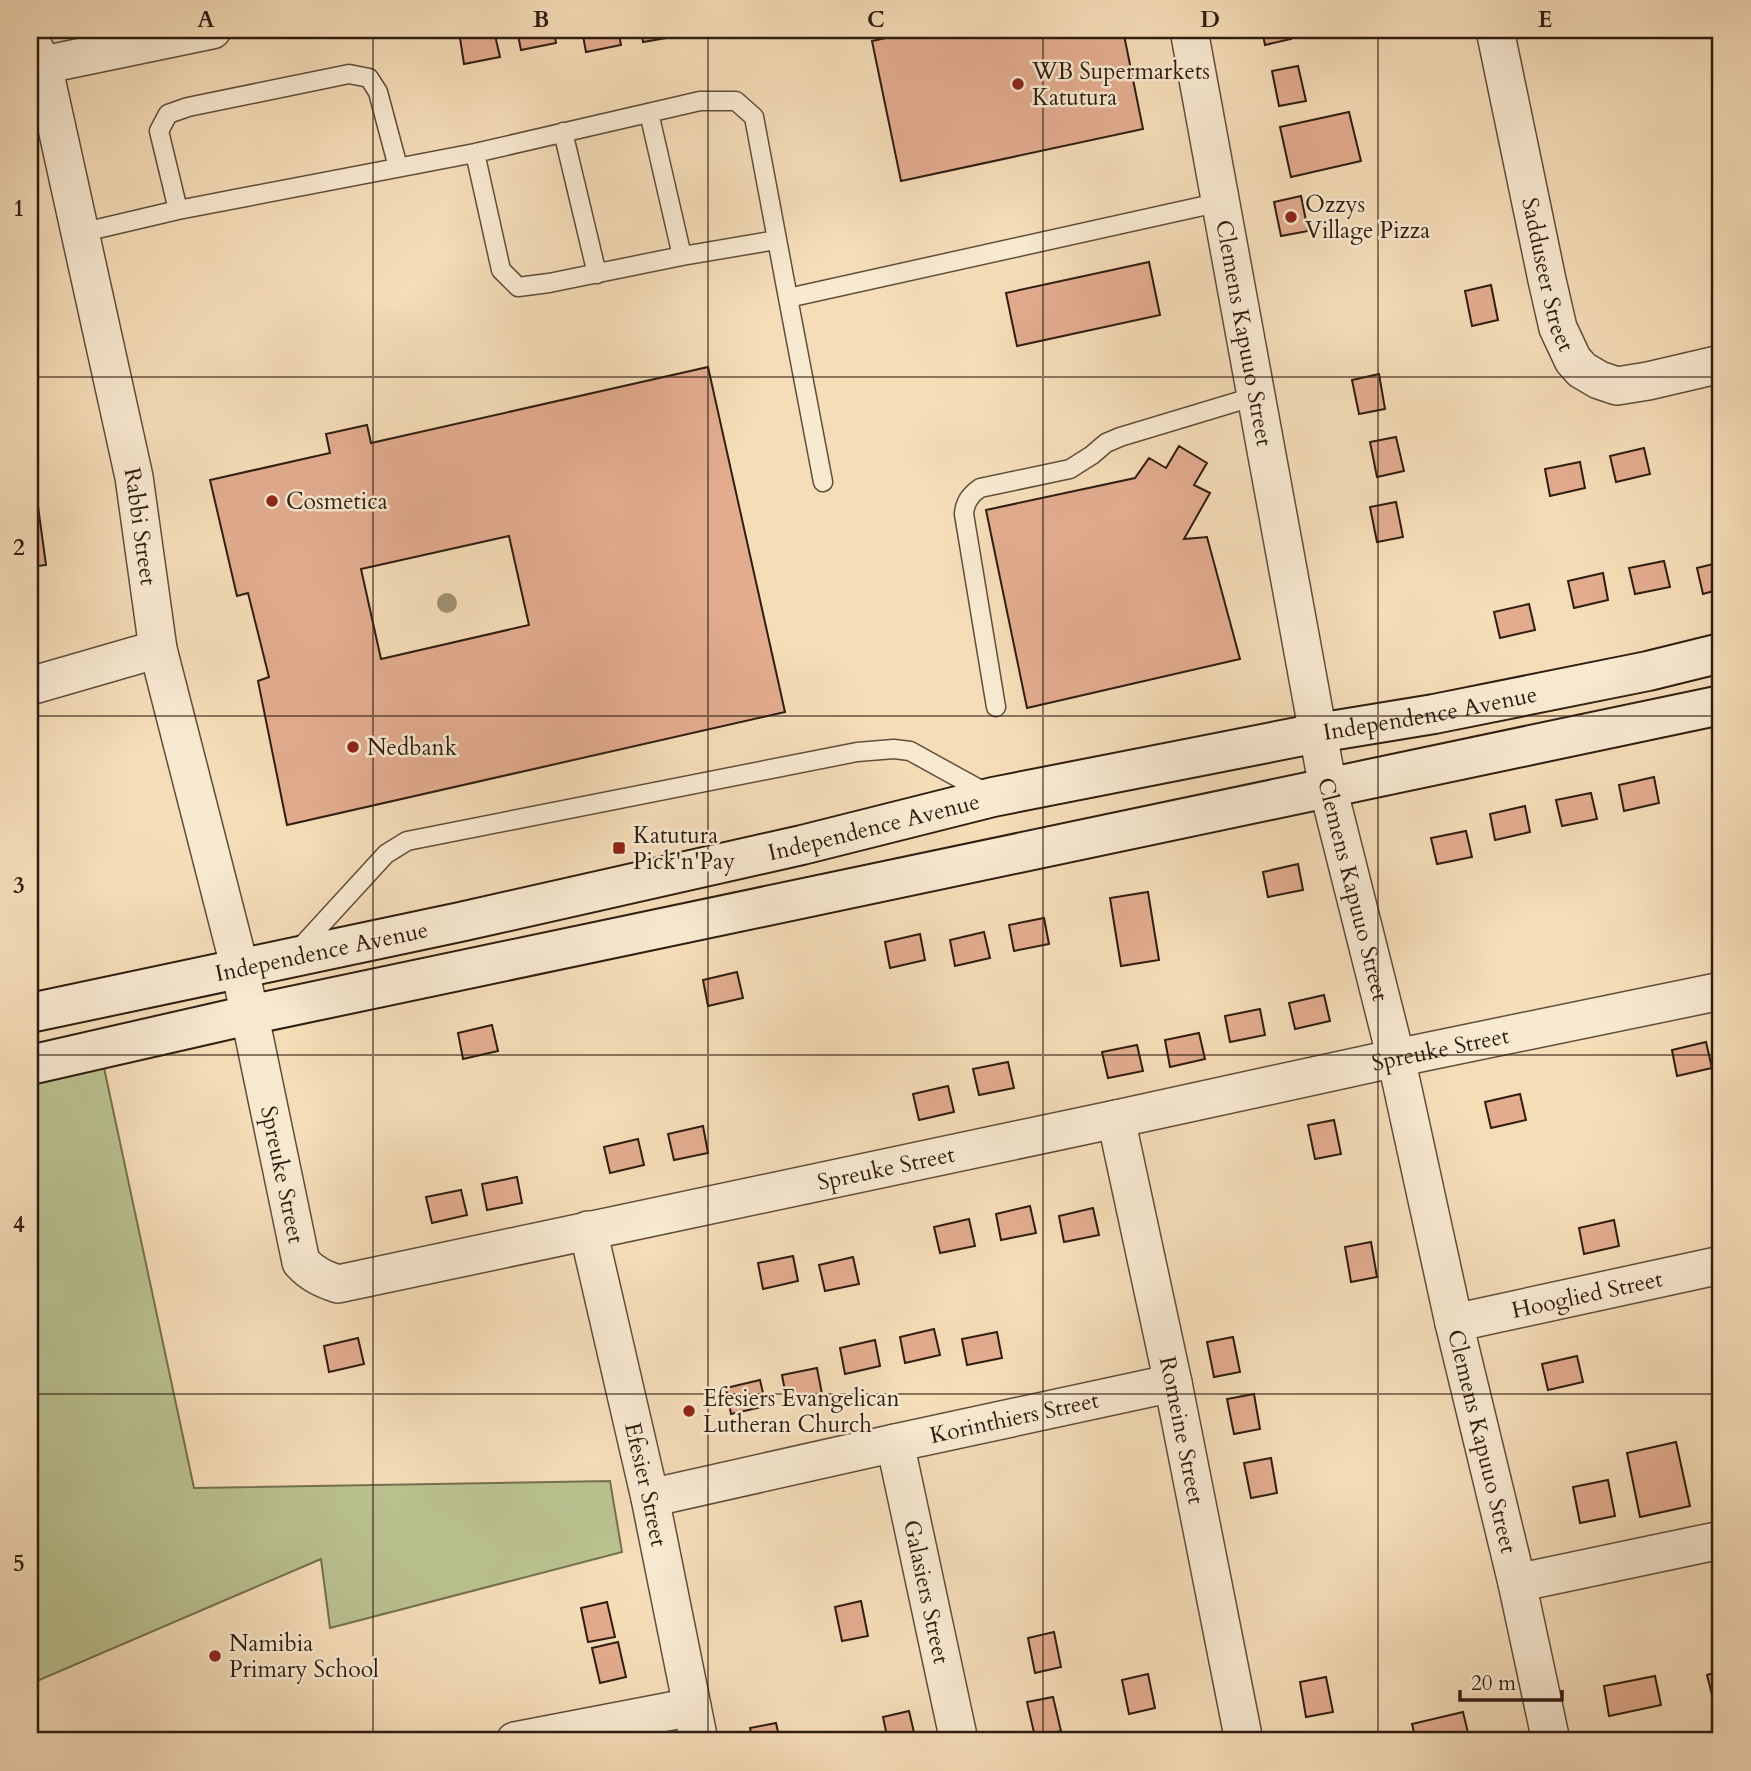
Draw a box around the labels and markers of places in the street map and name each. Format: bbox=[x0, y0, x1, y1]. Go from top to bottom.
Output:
place label: WB Supermarkets Katutura bbox=[1031, 56, 1210, 113]
marker: WB Supermarkets Katutura bbox=[1010, 76, 1026, 92]
place label: Ozzys Village Pizza bbox=[1305, 189, 1430, 246]
marker: Ozzys Village Pizza bbox=[1283, 209, 1299, 225]
place label: Cosmetica bbox=[286, 486, 388, 517]
marker: Cosmetica bbox=[264, 493, 280, 509]
place label: Nedbank bbox=[367, 732, 458, 763]
marker: Nedbank bbox=[345, 739, 361, 755]
place label: Katutura Pick'n'Pay bbox=[633, 820, 735, 877]
marker: Katutura Pick'n'Pay bbox=[611, 840, 627, 856]
place label: Efesiers Evangelican Lutheran Church bbox=[703, 1383, 900, 1440]
marker: Efesiers Evangelican Lutheran Church bbox=[681, 1403, 697, 1419]
place label: Namibia Primary School bbox=[229, 1628, 379, 1685]
marker: Namibia Primary School bbox=[207, 1648, 223, 1664]

